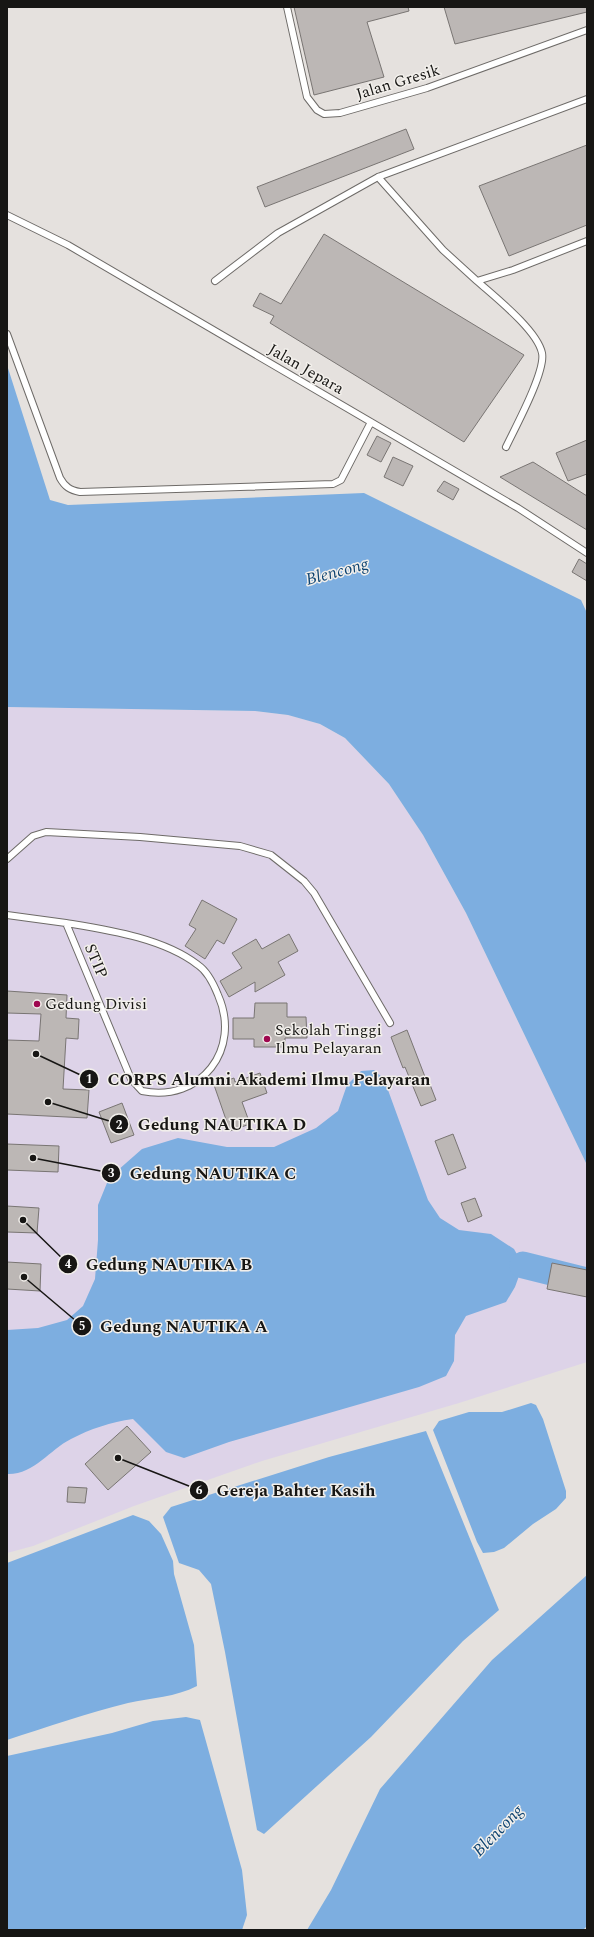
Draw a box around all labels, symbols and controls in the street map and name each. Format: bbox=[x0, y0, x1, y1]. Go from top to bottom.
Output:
street label: Jalan Gresik bbox=[353, 58, 443, 106]
street label: Jalan Jepara bbox=[263, 338, 349, 401]
water label: Blencong bbox=[303, 551, 372, 593]
street label: STIP bbox=[78, 940, 114, 982]
place label: Gedung Divisi bbox=[45, 992, 147, 1016]
marker: Gedung Divisi bbox=[32, 999, 42, 1009]
place label: Sekolah Tinggi Ilmu Pelayaran bbox=[275, 1018, 382, 1060]
marker: Sekolah Tinggi Ilmu Pelayaran bbox=[262, 1034, 272, 1044]
callout: CORPS Alumni Akademi Ilmu Pelayaran bbox=[79, 1065, 438, 1094]
text: CORPS Alumni Akademi Ilmu Pelayaran bbox=[108, 1067, 431, 1093]
text: 1 bbox=[86, 1070, 92, 1089]
callout: Gedung NAUTIKA D bbox=[109, 1110, 314, 1139]
text: Gedung NAUTIKA D bbox=[138, 1112, 306, 1138]
text: 2 bbox=[116, 1116, 123, 1135]
callout: Gedung NAUTIKA C bbox=[101, 1159, 304, 1188]
text: Gedung NAUTIKA C bbox=[130, 1161, 296, 1187]
text: 3 bbox=[108, 1164, 115, 1183]
callout: Gedung NAUTIKA B bbox=[58, 1250, 261, 1279]
text: Gedung NAUTIKA B bbox=[86, 1252, 252, 1278]
text: 4 bbox=[65, 1255, 72, 1274]
callout: Gedung NAUTIKA A bbox=[72, 1312, 276, 1341]
text: Gedung NAUTIKA A bbox=[100, 1314, 268, 1340]
text: 5 bbox=[79, 1317, 85, 1336]
callout: Gereja Bahter Kasih bbox=[189, 1475, 384, 1504]
text: Gereja Bahter Kasih bbox=[217, 1478, 376, 1504]
text: 6 bbox=[196, 1481, 203, 1500]
water label: Blencong bbox=[467, 1799, 530, 1863]

